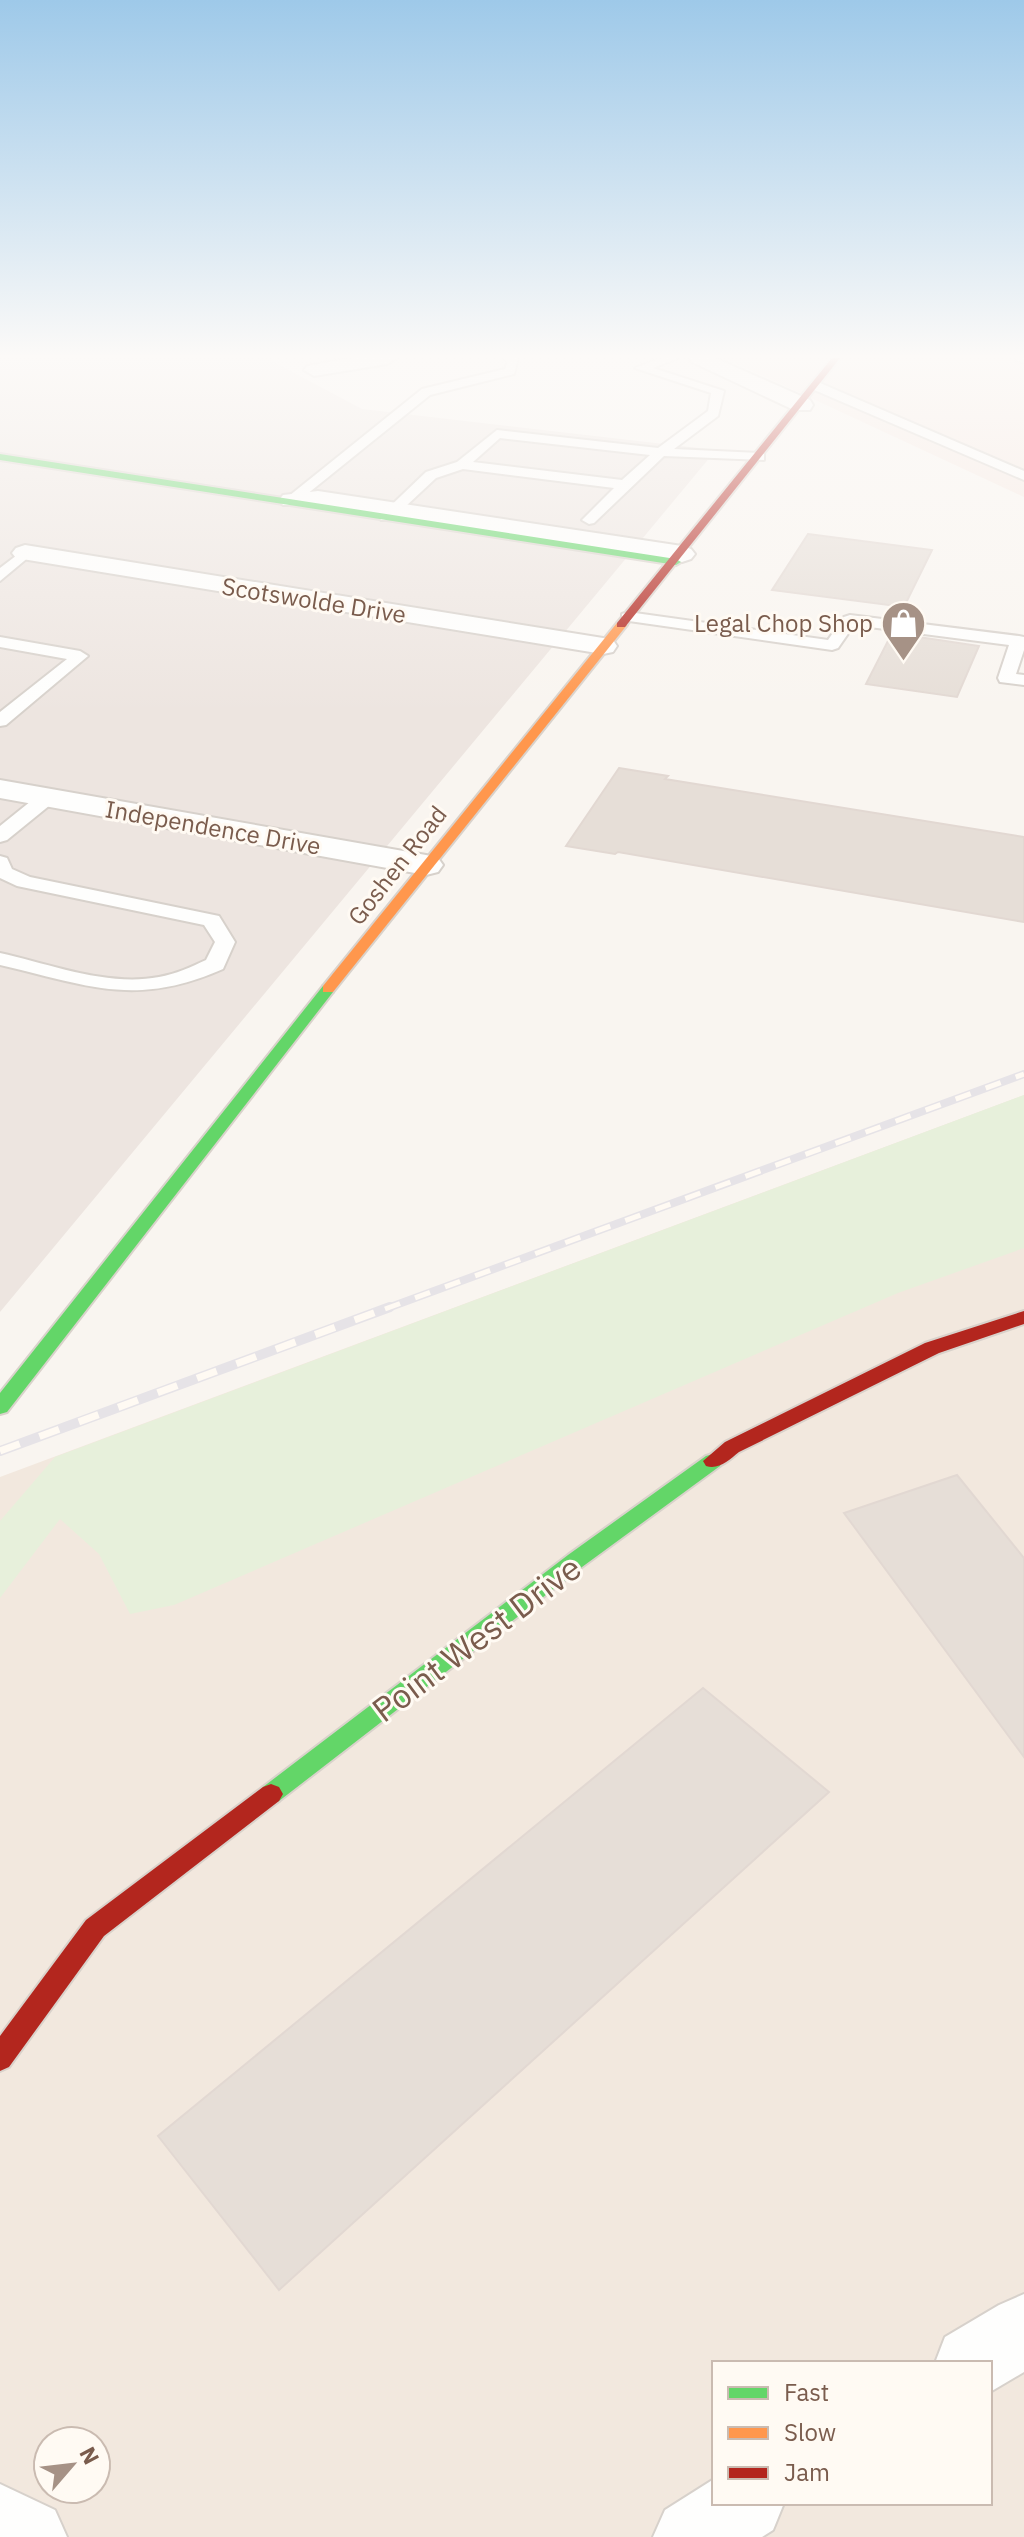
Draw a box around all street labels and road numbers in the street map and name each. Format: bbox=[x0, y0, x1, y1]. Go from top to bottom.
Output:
street label: Scotswolde Drive bbox=[220, 570, 408, 630]
street label: Independence Drive bbox=[103, 792, 323, 862]
street label: Goshen Road bbox=[340, 799, 454, 931]
street label: Point West Drive bbox=[363, 1545, 589, 1731]

